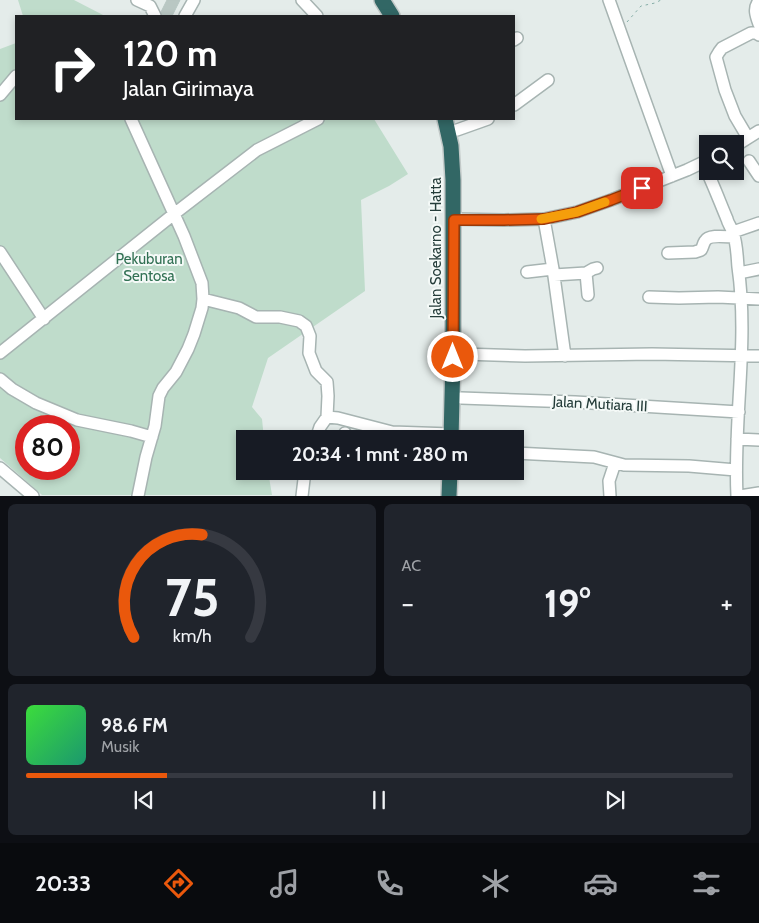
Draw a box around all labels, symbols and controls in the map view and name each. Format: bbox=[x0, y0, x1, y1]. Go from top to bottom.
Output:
text: 120 m bbox=[123, 32, 217, 75]
icon: right bbox=[40, 35, 105, 100]
text: Jalan Girimaya bbox=[123, 75, 254, 102]
map controls bbox=[699, 135, 744, 180]
button: search bbox=[699, 135, 744, 180]
pin bbox=[621, 167, 663, 209]
icon: arrive bbox=[628, 174, 656, 202]
street label: Jalan Soekarno - Hatta bbox=[427, 177, 445, 320]
park label: Pekuburan Sentosa bbox=[115, 250, 183, 285]
position arrow bbox=[426, 330, 478, 382]
street label: Jalan Mutiara III bbox=[551, 392, 648, 415]
speed limit sign: 80 bbox=[15, 415, 80, 480]
text: 20:34 · 1 mnt · 280 m bbox=[292, 443, 468, 466]
text: AC bbox=[402, 556, 421, 575]
text: 75 bbox=[165, 566, 219, 629]
text: 19° bbox=[544, 580, 590, 627]
text: − bbox=[402, 586, 414, 620]
text: + bbox=[721, 586, 733, 620]
text: km/h bbox=[172, 625, 211, 646]
text: 98.6 FM bbox=[101, 714, 168, 737]
text: Musik bbox=[101, 737, 139, 756]
icon: previous bbox=[130, 786, 158, 814]
icon: pause bbox=[365, 786, 393, 814]
icon: next bbox=[601, 786, 629, 814]
icon: directions bbox=[161, 866, 196, 901]
icon: music bbox=[267, 866, 302, 901]
icon: phone bbox=[372, 866, 407, 901]
icon: climate bbox=[478, 866, 513, 901]
icon: car bbox=[583, 866, 618, 901]
icon: filters bbox=[689, 866, 724, 901]
text: 20:33 bbox=[35, 870, 91, 897]

